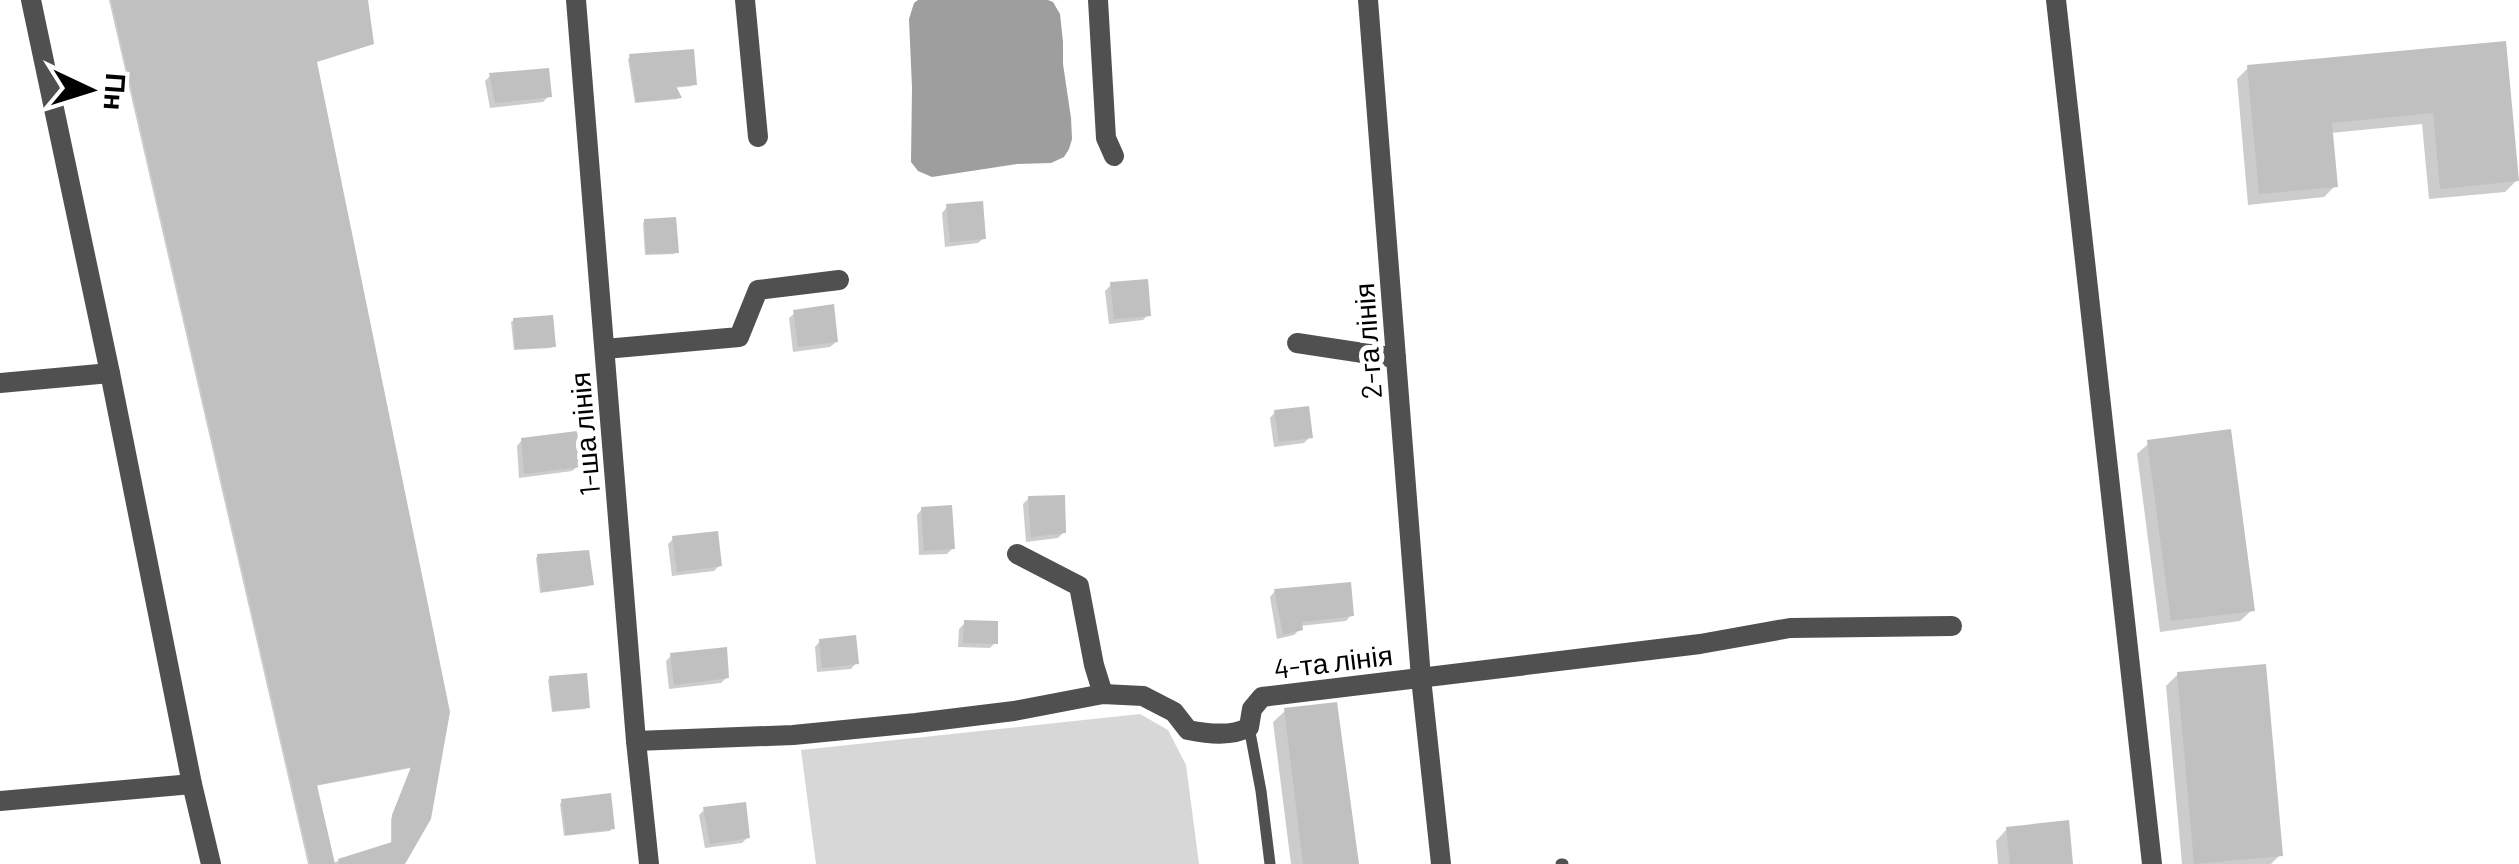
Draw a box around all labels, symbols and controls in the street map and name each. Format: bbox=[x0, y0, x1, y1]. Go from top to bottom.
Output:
north arrow bbox=[40, 40, 140, 140]
text: Пн bbox=[98, 72, 134, 111]
street label: 2-га лінія bbox=[1346, 282, 1388, 400]
street label: 1-ша лінія bbox=[562, 371, 606, 497]
street label: 4-та лінія bbox=[1272, 637, 1394, 685]

